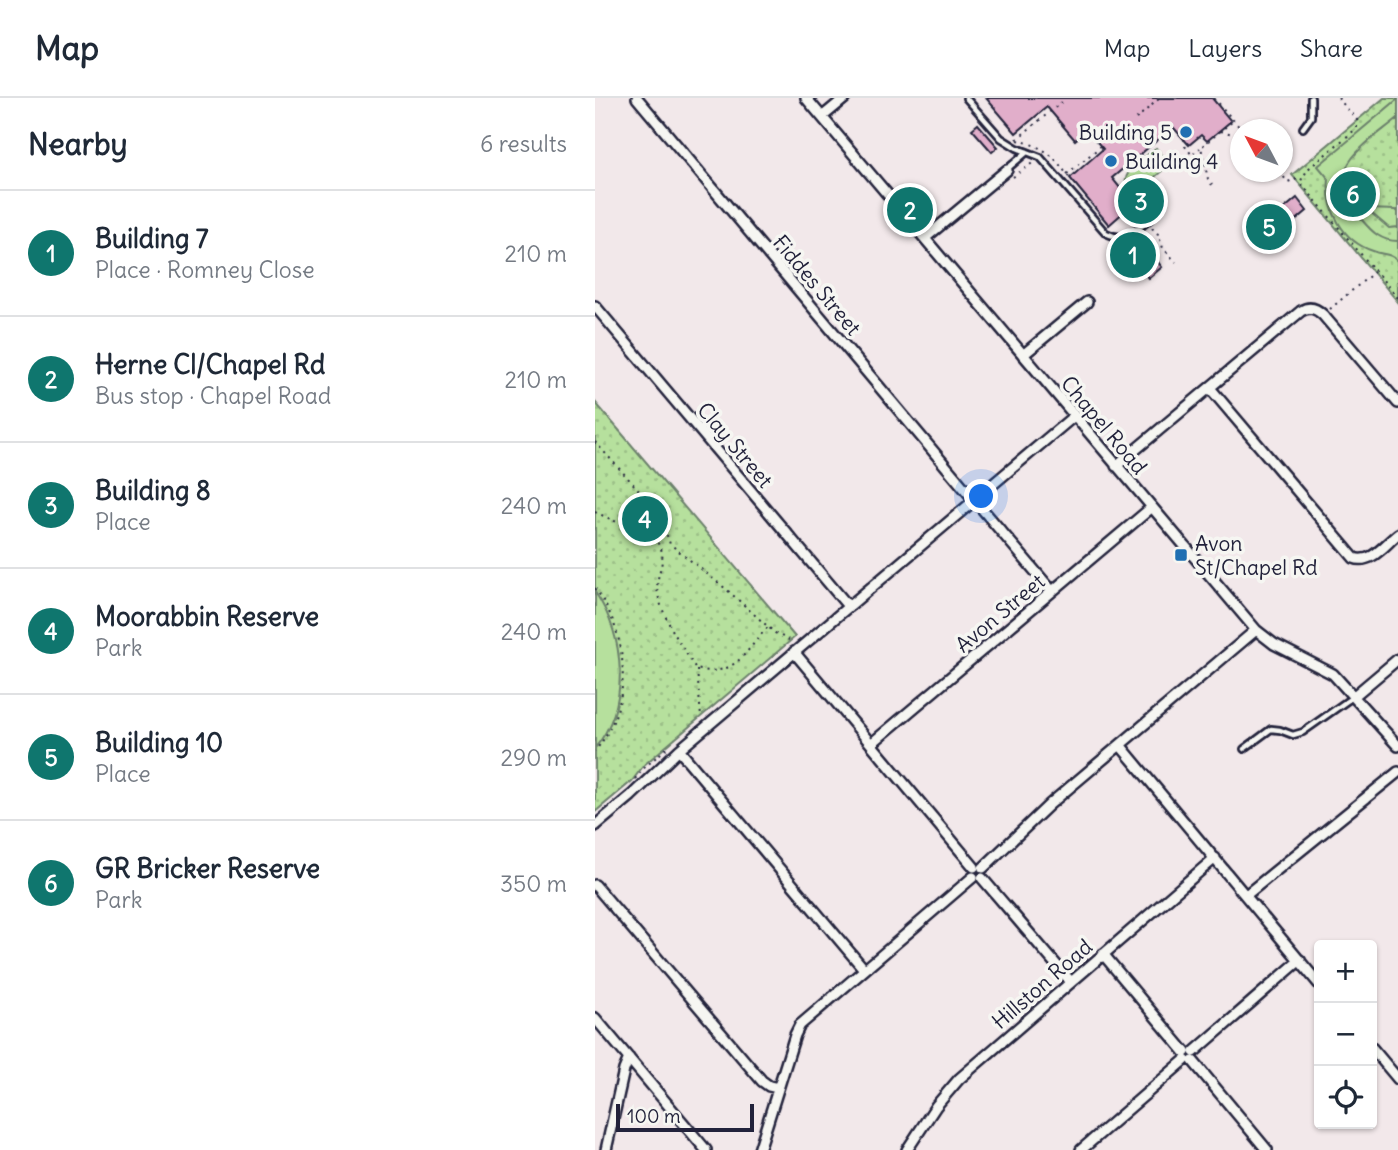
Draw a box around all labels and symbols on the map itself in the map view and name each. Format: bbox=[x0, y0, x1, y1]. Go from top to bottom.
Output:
place label: Building 5 bbox=[1079, 119, 1172, 146]
north arrow bbox=[1230, 119, 1293, 182]
marker: Building 5 bbox=[1178, 124, 1194, 140]
place label: Building 4 bbox=[1125, 148, 1219, 175]
marker: Building 4 bbox=[1103, 153, 1119, 169]
pin: 6 bbox=[1330, 168, 1376, 220]
pin: 3 bbox=[1118, 175, 1164, 227]
pin: 2 bbox=[887, 184, 933, 236]
pin: 5 bbox=[1246, 201, 1292, 253]
street label: Fiddes Street bbox=[767, 229, 867, 341]
pin: 1 bbox=[1110, 229, 1156, 281]
street label: Chapel Road bbox=[1055, 370, 1153, 480]
street label: Clay Street bbox=[691, 397, 779, 493]
your location bbox=[964, 479, 998, 513]
pin: 4 bbox=[622, 493, 668, 545]
place label: Avon St/Chapel Rd bbox=[1195, 530, 1318, 581]
marker: Avon St/Chapel Rd bbox=[1173, 547, 1189, 563]
street label: Avon Street bbox=[950, 568, 1050, 658]
street label: Hillston Road bbox=[986, 933, 1098, 1035]
scale bar bbox=[616, 1101, 754, 1133]

